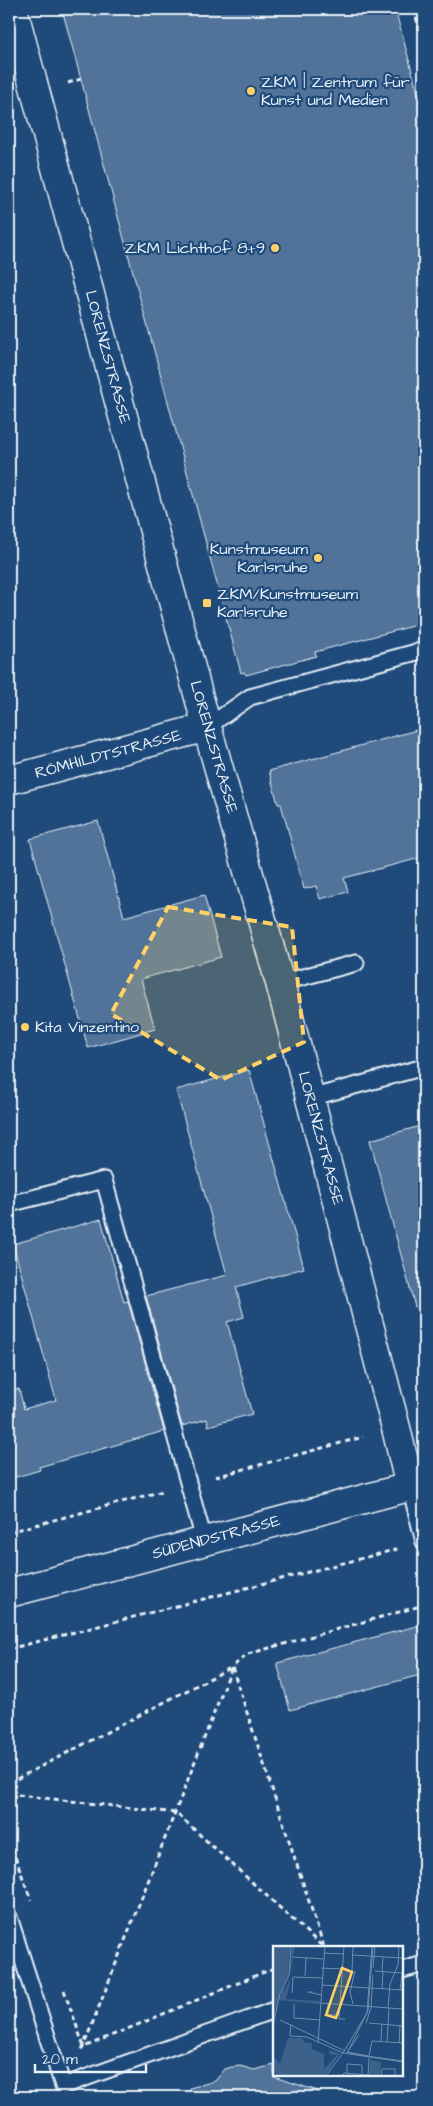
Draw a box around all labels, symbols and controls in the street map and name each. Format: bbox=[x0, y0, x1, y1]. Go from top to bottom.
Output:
place label: ZKM | Zentrum für Kunst und Medien bbox=[261, 71, 410, 111]
marker: ZKM | Zentrum für Kunst und Medien bbox=[245, 85, 257, 97]
place label: ZKM Lichthof 8+9 bbox=[124, 237, 265, 259]
marker: ZKM Lichthof 8+9 bbox=[269, 242, 281, 254]
street label: LORENZSTRASSE bbox=[80, 288, 137, 427]
place label: Kunstmuseum Karlsruhe bbox=[210, 538, 309, 578]
marker: Kunstmuseum Karlsruhe bbox=[312, 552, 324, 564]
place label: ZKM/Kunstmuseum Karlsruhe bbox=[217, 583, 358, 623]
marker: ZKM/Kunstmuseum Karlsruhe bbox=[201, 597, 213, 609]
street label: LORENZSTRASSE bbox=[185, 678, 244, 816]
street label: RÖMHILDTSTRASSE bbox=[32, 724, 184, 784]
place label: Kita Vinzentino bbox=[35, 1016, 139, 1038]
marker: Kita Vinzentino bbox=[19, 1021, 31, 1033]
street label: LORENZSTRASSE bbox=[293, 1069, 350, 1208]
street label: SÜDENDSTRASSE bbox=[150, 1509, 283, 1565]
inset map bbox=[273, 1946, 403, 2076]
scale bar bbox=[35, 2041, 146, 2073]
text: 20 m bbox=[42, 2049, 78, 2070]

